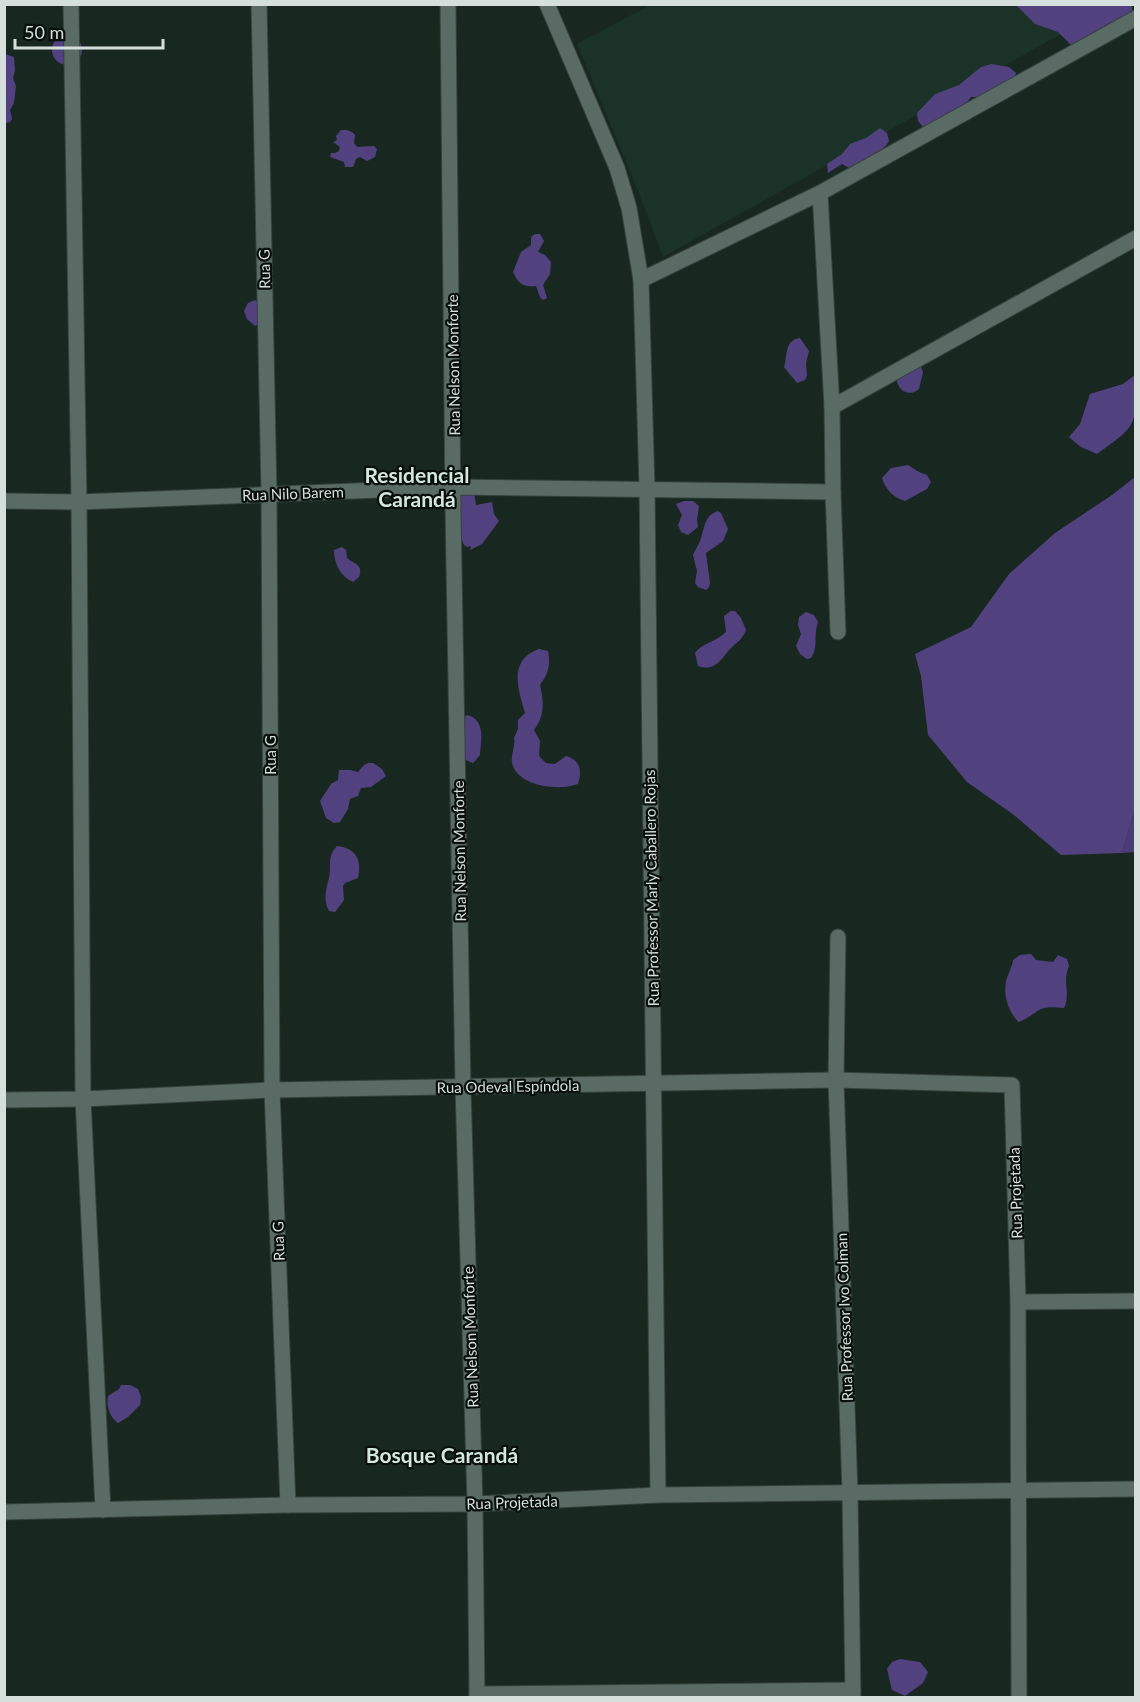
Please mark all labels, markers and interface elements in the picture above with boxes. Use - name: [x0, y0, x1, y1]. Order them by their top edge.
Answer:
- scale bar: [15, 12, 164, 50]
- text: 50 m: [24, 21, 64, 43]
- street label: Rua G: [255, 249, 273, 289]
- street label: Rua Nelson Monforte: [443, 294, 463, 436]
- district label: Residencial Carandá: [365, 462, 469, 511]
- street label: Rua Nilo Barem: [242, 482, 344, 504]
- street label: Rua G: [261, 735, 279, 775]
- street label: Rua Professor Marly Caballero Rojas: [640, 770, 662, 1006]
- street label: Rua Nelson Monforte: [449, 780, 469, 922]
- street label: Rua Odeval Espíndola: [437, 1076, 579, 1096]
- street label: Rua Projetada: [1004, 1147, 1026, 1239]
- street label: Rua G: [268, 1221, 288, 1261]
- street label: Rua Professor Ivo Colman: [832, 1232, 856, 1402]
- street label: Rua Nelson Monforte: [459, 1266, 481, 1408]
- district label: Bosque Carandá: [366, 1442, 518, 1467]
- street label: Rua Projetada: [466, 1491, 558, 1513]

